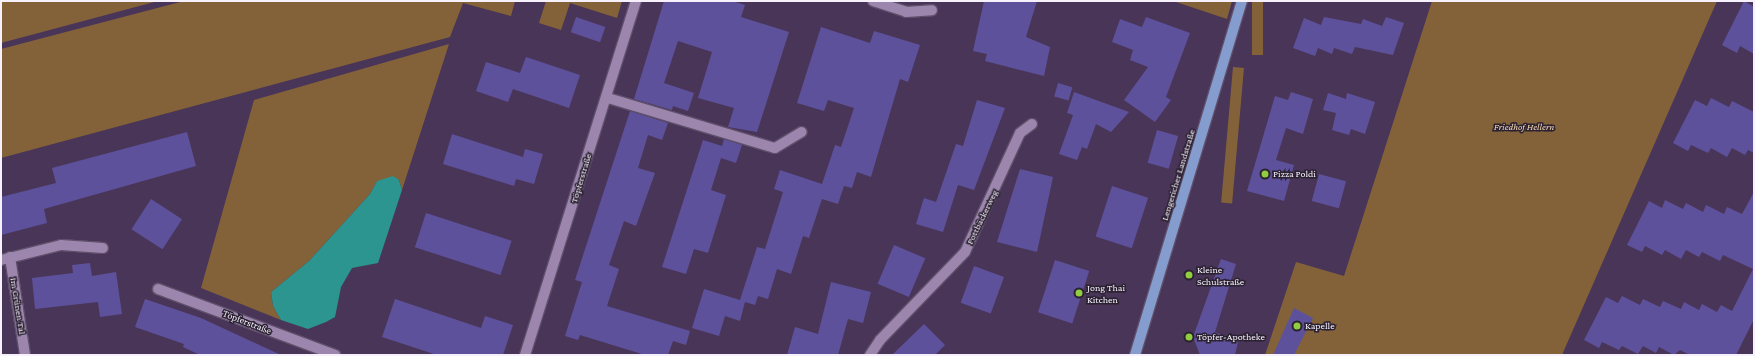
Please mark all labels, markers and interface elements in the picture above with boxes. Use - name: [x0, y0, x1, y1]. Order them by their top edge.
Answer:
- park label: Friedhof Hellern: [1494, 121, 1554, 133]
- street label: Lengericher Landstraße: [1158, 128, 1198, 222]
- street label: Töpferstraße: [568, 152, 594, 204]
- place label: Pizza Poldi: [1273, 168, 1316, 180]
- marker: Pizza Poldi: [1260, 169, 1270, 179]
- street label: Pottbäckerweg: [964, 188, 1000, 246]
- place label: Kleine Schulstraße: [1197, 263, 1244, 286]
- marker: Kleine Schulstraße: [1184, 270, 1194, 280]
- street label: Im Grünen Tal: [8, 277, 28, 335]
- place label: Jong Thai Kitchen: [1087, 281, 1125, 304]
- marker: Jong Thai Kitchen: [1074, 288, 1084, 298]
- street label: Töpferstraße: [221, 307, 273, 337]
- place label: Kapelle: [1305, 320, 1335, 332]
- marker: Kapelle: [1292, 321, 1302, 331]
- place label: Töpfer-Apotheke: [1197, 331, 1265, 343]
- marker: Töpfer-Apotheke: [1184, 332, 1194, 342]

